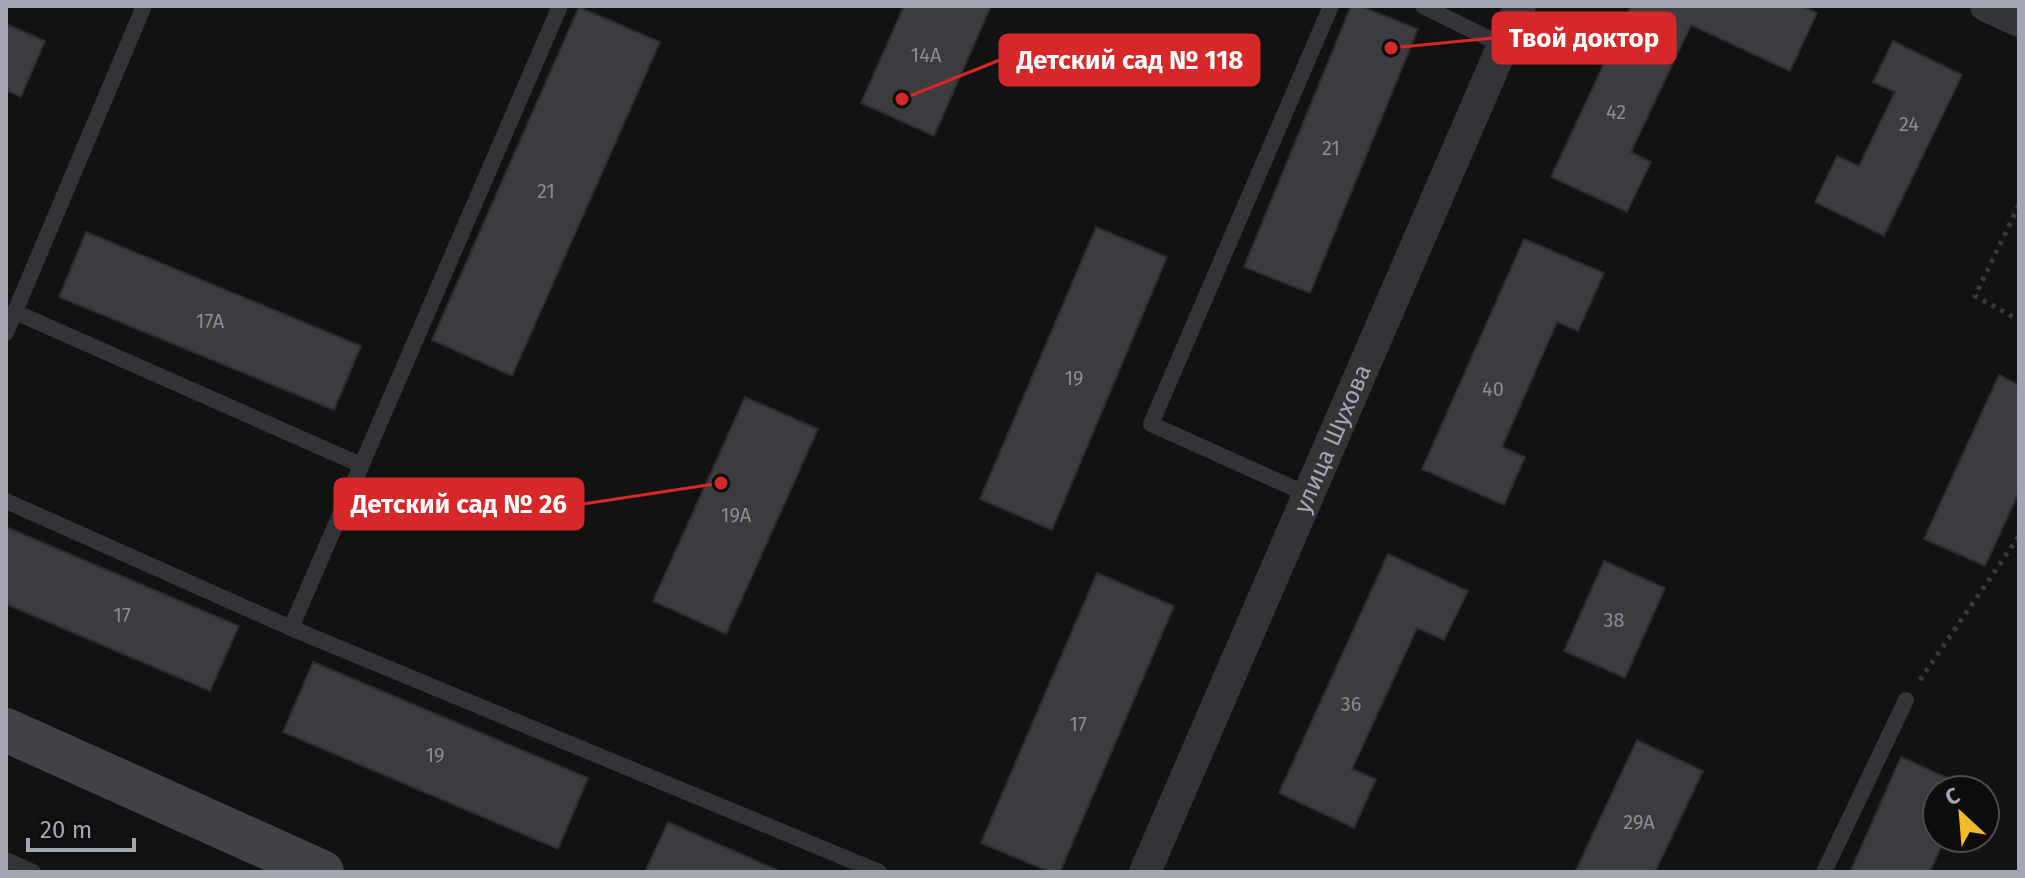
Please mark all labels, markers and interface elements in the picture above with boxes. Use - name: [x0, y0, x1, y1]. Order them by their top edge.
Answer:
- callout: Твой доктор: [1493, 13, 1675, 63]
- text: Твой доктор: [1509, 23, 1659, 54]
- callout: Детский сад № 118: [1000, 35, 1259, 85]
- house number: 14А: [911, 43, 942, 67]
- text: Детский сад № 118: [1016, 45, 1243, 76]
- house number: 42: [1606, 100, 1626, 124]
- house number: 24: [1899, 112, 1919, 136]
- house number: 21: [1322, 136, 1340, 160]
- house number: 21: [537, 179, 555, 203]
- house number: 17А: [196, 309, 225, 333]
- street label: улица Шухова: [1288, 360, 1377, 517]
- house number: 19: [1064, 366, 1084, 390]
- house number: 40: [1482, 377, 1504, 401]
- callout: Детский сад № 26: [335, 479, 583, 529]
- text: Детский сад № 26: [350, 489, 567, 520]
- house number: 19А: [721, 503, 752, 527]
- house number: 17: [113, 603, 131, 627]
- house number: 38: [1604, 608, 1625, 632]
- house number: 36: [1341, 692, 1361, 716]
- house number: 17: [1069, 712, 1087, 736]
- house number: 19: [425, 743, 445, 767]
- north arrow: [1921, 774, 2001, 854]
- text: С: [1941, 781, 1964, 811]
- scale bar: [28, 802, 134, 852]
- house number: 29А: [1623, 810, 1655, 834]
- text: 20 m: [40, 816, 92, 844]

